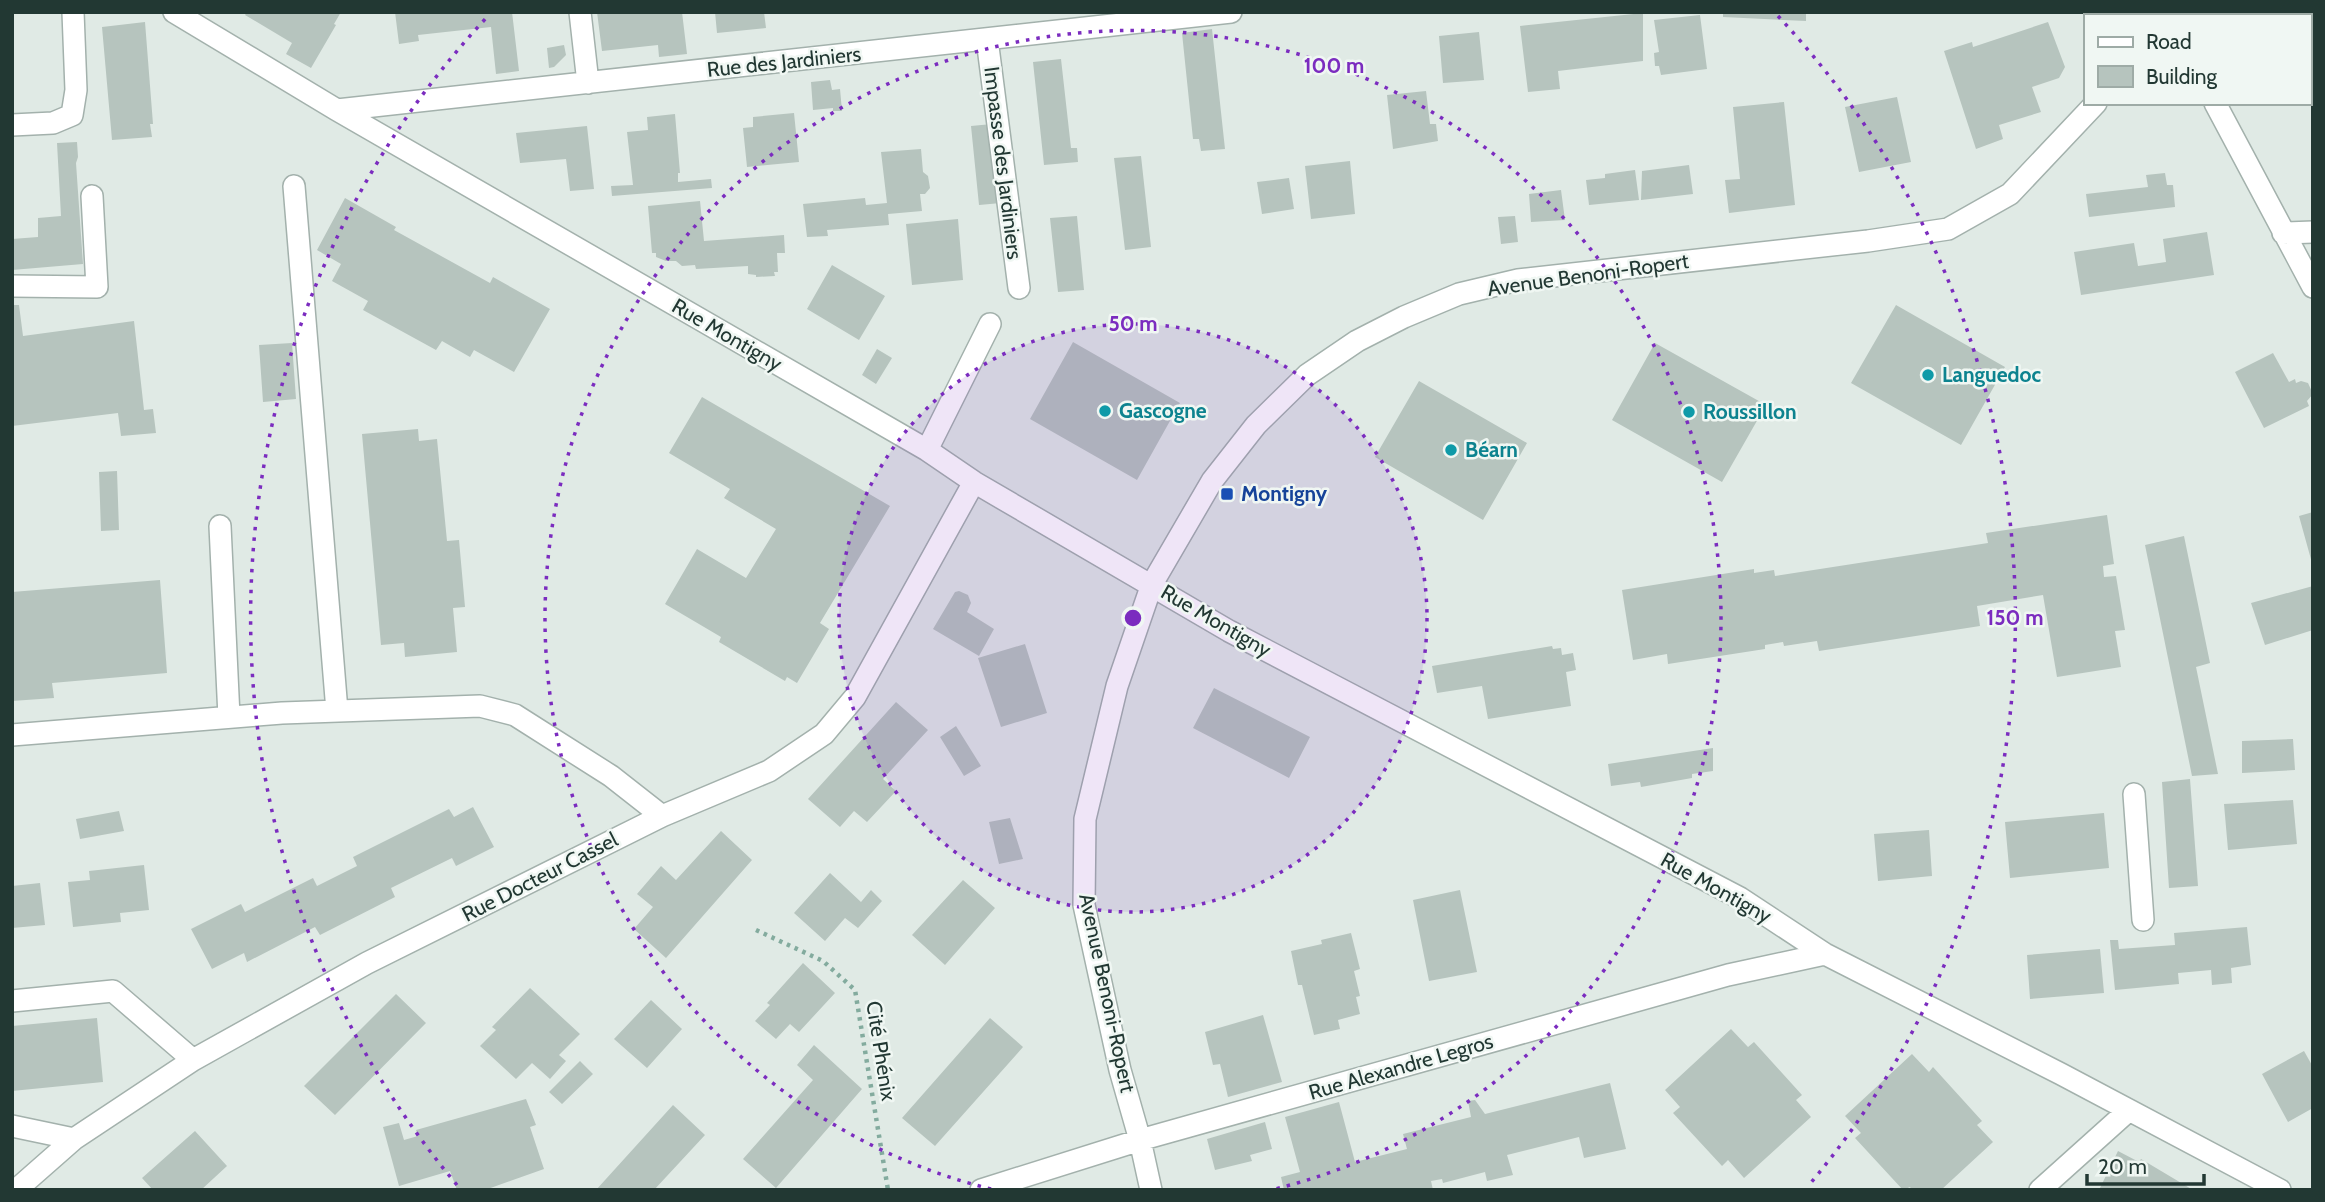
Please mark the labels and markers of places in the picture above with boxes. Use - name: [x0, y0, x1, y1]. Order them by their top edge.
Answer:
- place label: Languedoc: [1942, 362, 2041, 387]
- marker: Languedoc: [1920, 367, 1936, 383]
- place label: Gascogne: [1119, 398, 1207, 423]
- place label: Roussillon: [1703, 399, 1797, 424]
- marker: Gascogne: [1097, 403, 1113, 419]
- marker: Roussillon: [1681, 404, 1697, 420]
- place label: Béarn: [1465, 437, 1518, 462]
- marker: Béarn: [1443, 442, 1459, 458]
- place label: Montigny: [1241, 481, 1328, 506]
- marker: Montigny: [1219, 486, 1235, 502]
- centre of rings: [1121, 606, 1145, 630]

